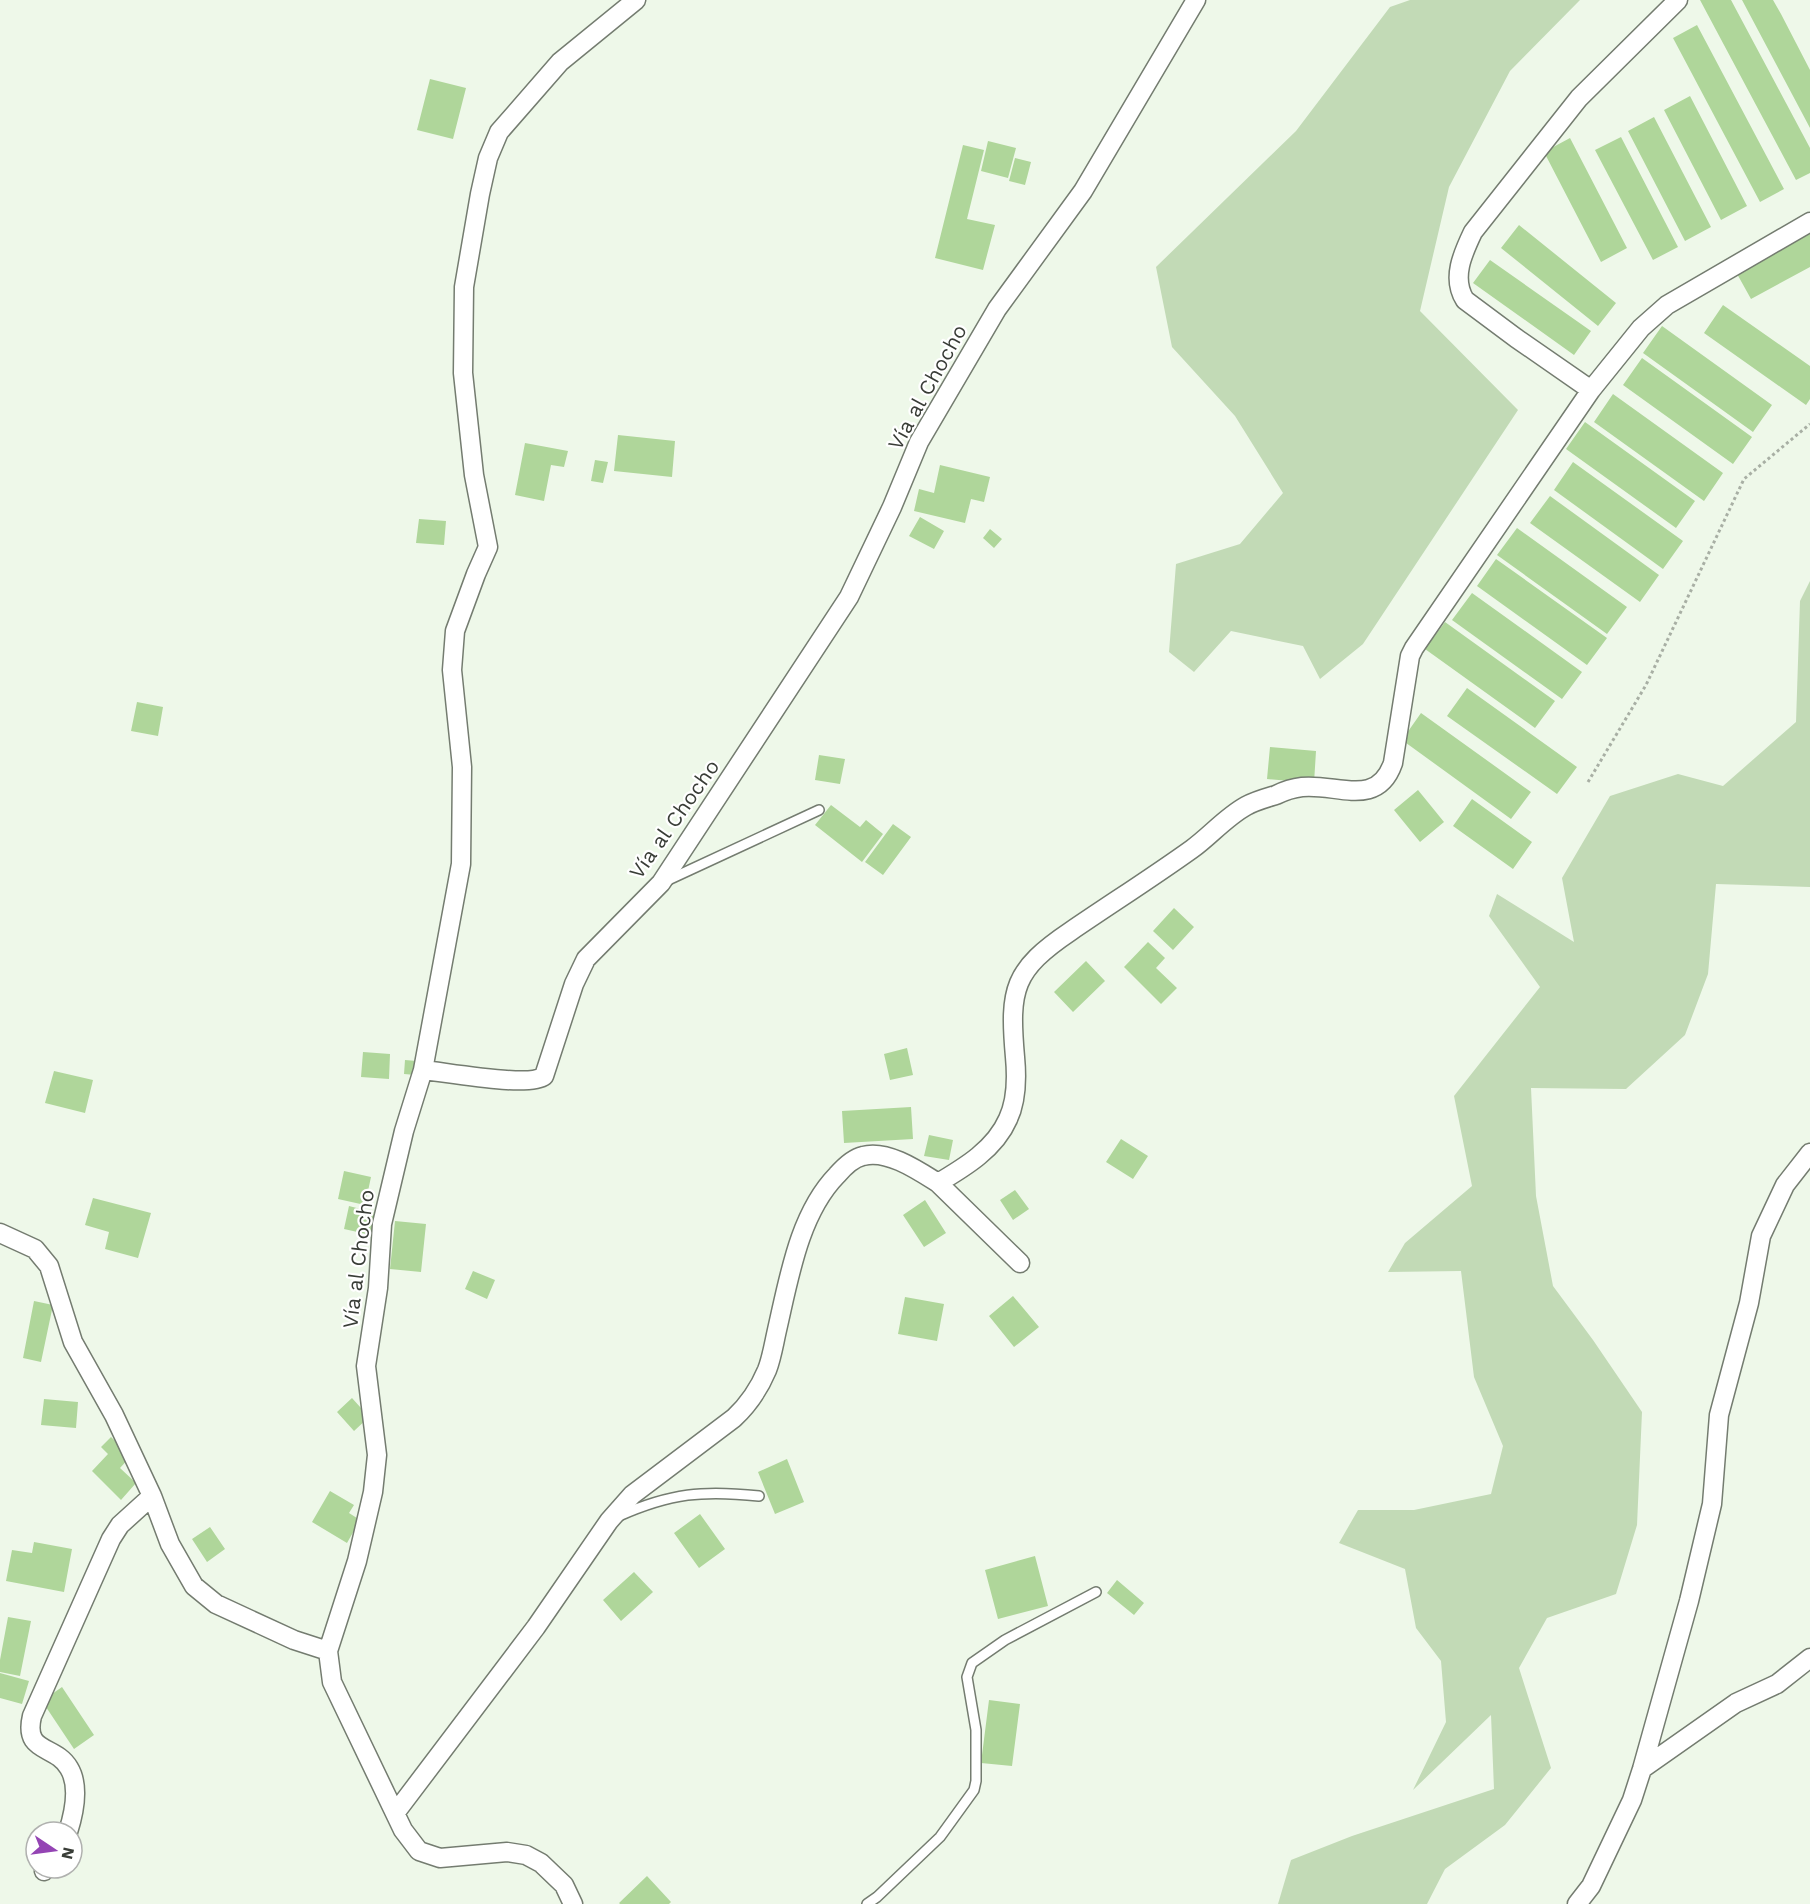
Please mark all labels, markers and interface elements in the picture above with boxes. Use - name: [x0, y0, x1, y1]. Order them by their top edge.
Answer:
- street label: Vía al Chocho: [882, 320, 972, 454]
- street label: Vía al Chocho: [624, 755, 724, 883]
- street label: Vía al Chocho: [337, 1188, 379, 1330]
- north arrow: [24, 1820, 84, 1880]
- text: N: [58, 1845, 79, 1861]

